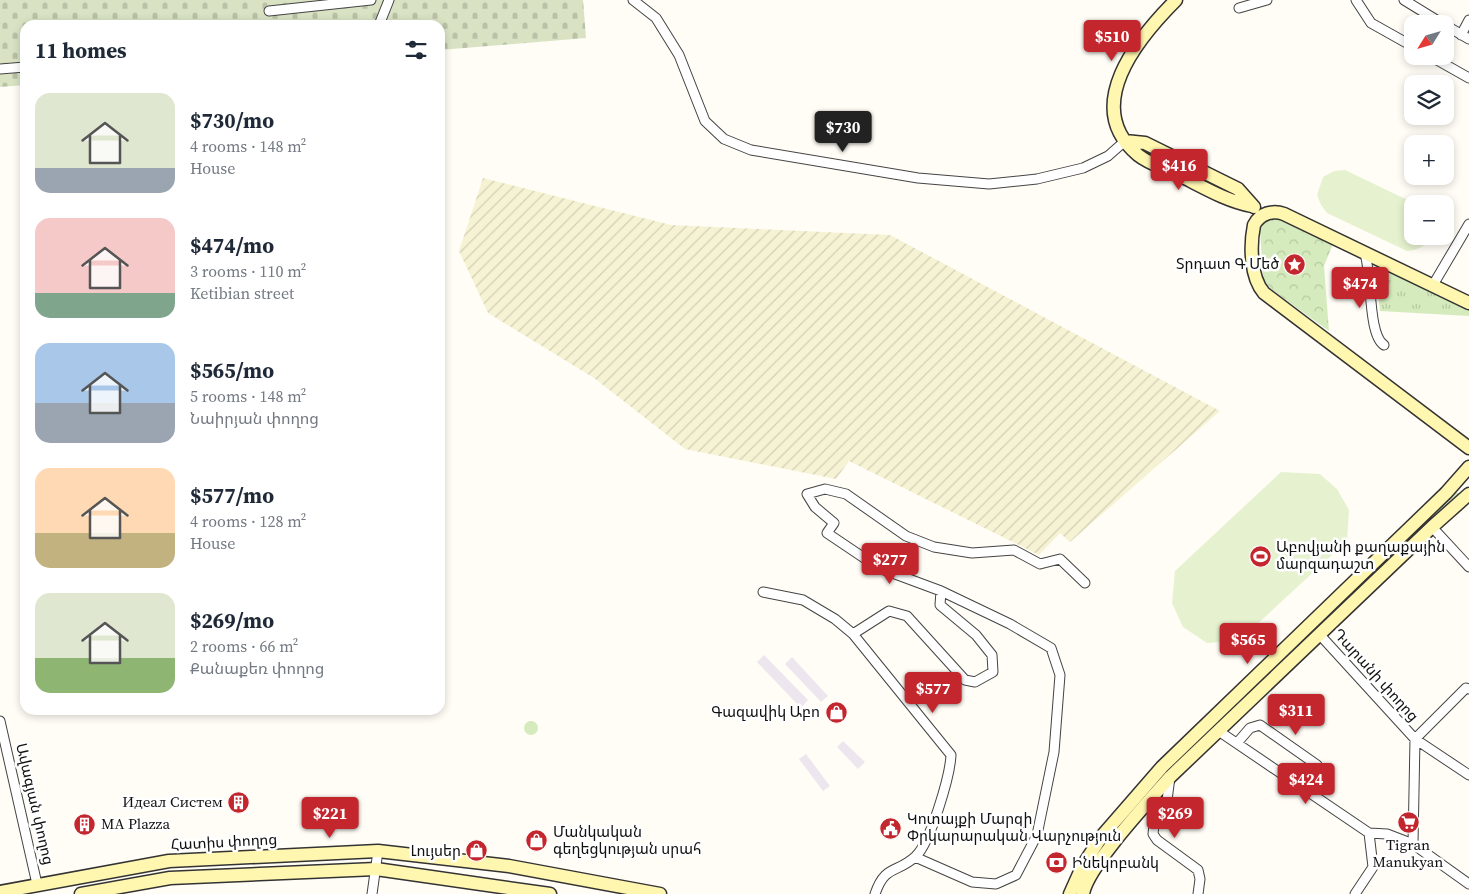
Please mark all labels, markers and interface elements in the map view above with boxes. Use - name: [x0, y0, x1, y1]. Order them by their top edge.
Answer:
- north arrow: [1404, 15, 1454, 65]
- map controls: [1404, 15, 1454, 245]
- pin: $510: [1082, 20, 1142, 62]
- text: $510: [1095, 25, 1129, 47]
- text: 11 homes: [35, 36, 127, 65]
- icon: filters: [402, 36, 430, 64]
- button: layers: [1404, 75, 1454, 125]
- text: $730/mo: [190, 106, 274, 135]
- pin: $730: [813, 110, 873, 153]
- icon: home: [75, 113, 135, 173]
- text: $730: [826, 116, 860, 138]
- text: 4 rooms · 148 m²: [190, 135, 306, 157]
- button: +: [1404, 135, 1454, 185]
- pin: $416: [1149, 148, 1209, 191]
- text: $416: [1162, 154, 1196, 176]
- text: House: [190, 157, 235, 179]
- button: −: [1404, 195, 1454, 245]
- text: $474/mo: [190, 231, 274, 260]
- icon: home: [75, 238, 135, 298]
- place icon: Տրդատ Գ Մեծ: [1283, 252, 1307, 276]
- place label: Տրդատ Գ Մեծ: [1176, 253, 1279, 274]
- text: 3 rooms · 110 m²: [190, 260, 306, 282]
- pin: $474: [1330, 266, 1390, 309]
- text: $474: [1343, 272, 1377, 294]
- text: Ketibian street: [190, 282, 294, 304]
- text: $565/mo: [190, 356, 274, 385]
- icon: home: [75, 363, 135, 423]
- text: 5 rooms · 148 m²: [190, 385, 306, 407]
- text: Նաիրյան փողոց: [190, 407, 319, 429]
- text: $577/mo: [190, 481, 274, 510]
- icon: home: [75, 488, 135, 548]
- text: 4 rooms · 128 m²: [190, 510, 306, 532]
- text: House: [190, 532, 235, 554]
- place label: Աբովյանի քաղաքային մարզադաշտ: [1276, 536, 1445, 574]
- pin: $277: [860, 542, 920, 585]
- sports icon: Աբովյանի քաղաքային մարզադաշտ: [1248, 544, 1272, 568]
- text: $277: [873, 548, 907, 570]
- text: $269/mo: [190, 606, 274, 635]
- icon: home: [75, 613, 135, 673]
- pin: $565: [1218, 622, 1278, 665]
- street label: Դարանի փողոց: [1329, 623, 1424, 726]
- text: $565: [1231, 628, 1265, 650]
- text: 2 rooms · 66 m²: [190, 635, 298, 657]
- text: Քանաքեռ փողոց: [190, 657, 324, 679]
- pin: $577: [903, 672, 963, 714]
- text: $577: [916, 677, 950, 699]
- pin: $311: [1266, 694, 1326, 736]
- text: $311: [1279, 699, 1313, 721]
- shop icon: Գազավիկ Աբո: [824, 700, 848, 724]
- place label: Գազավիկ Աբո: [711, 701, 820, 722]
- street label: Ավագյան փողոց: [11, 741, 60, 867]
- pin: $424: [1276, 762, 1336, 805]
- text: $424: [1289, 768, 1323, 790]
- building icon: Идеал Систем: [227, 790, 251, 814]
- place label: Идеал Систем: [122, 791, 223, 812]
- pin: $221: [300, 796, 360, 839]
- pin: $269: [1145, 796, 1205, 839]
- text: $221: [313, 802, 347, 824]
- text: $269: [1158, 802, 1192, 824]
- place label: Կոտայքի Մարզի Փրկարարական Վարչություն: [907, 808, 1121, 846]
- supermarket icon: Tigran Manukyan: [1396, 810, 1420, 834]
- building icon: MA Plazza: [73, 812, 97, 836]
- place label: MA Plazza: [101, 813, 170, 834]
- public building icon: Կոտայքի Մարզի Փրկարարական Վարչություն: [879, 816, 903, 840]
- place label: Մանկական գեղեցկության սրահ: [553, 821, 701, 859]
- street label: Հատիս փողոց: [170, 828, 278, 855]
- shop icon: Մանկական գեղեցկության սրահ: [525, 829, 549, 853]
- place label: Tigran Manukyan: [1373, 834, 1443, 872]
- shop icon: Լույսեր: [465, 839, 489, 863]
- place label: Լույսեր: [410, 840, 461, 861]
- bank icon: Ինեկոբանկ: [1044, 851, 1068, 875]
- place label: Ինեկոբանկ: [1072, 852, 1159, 873]

